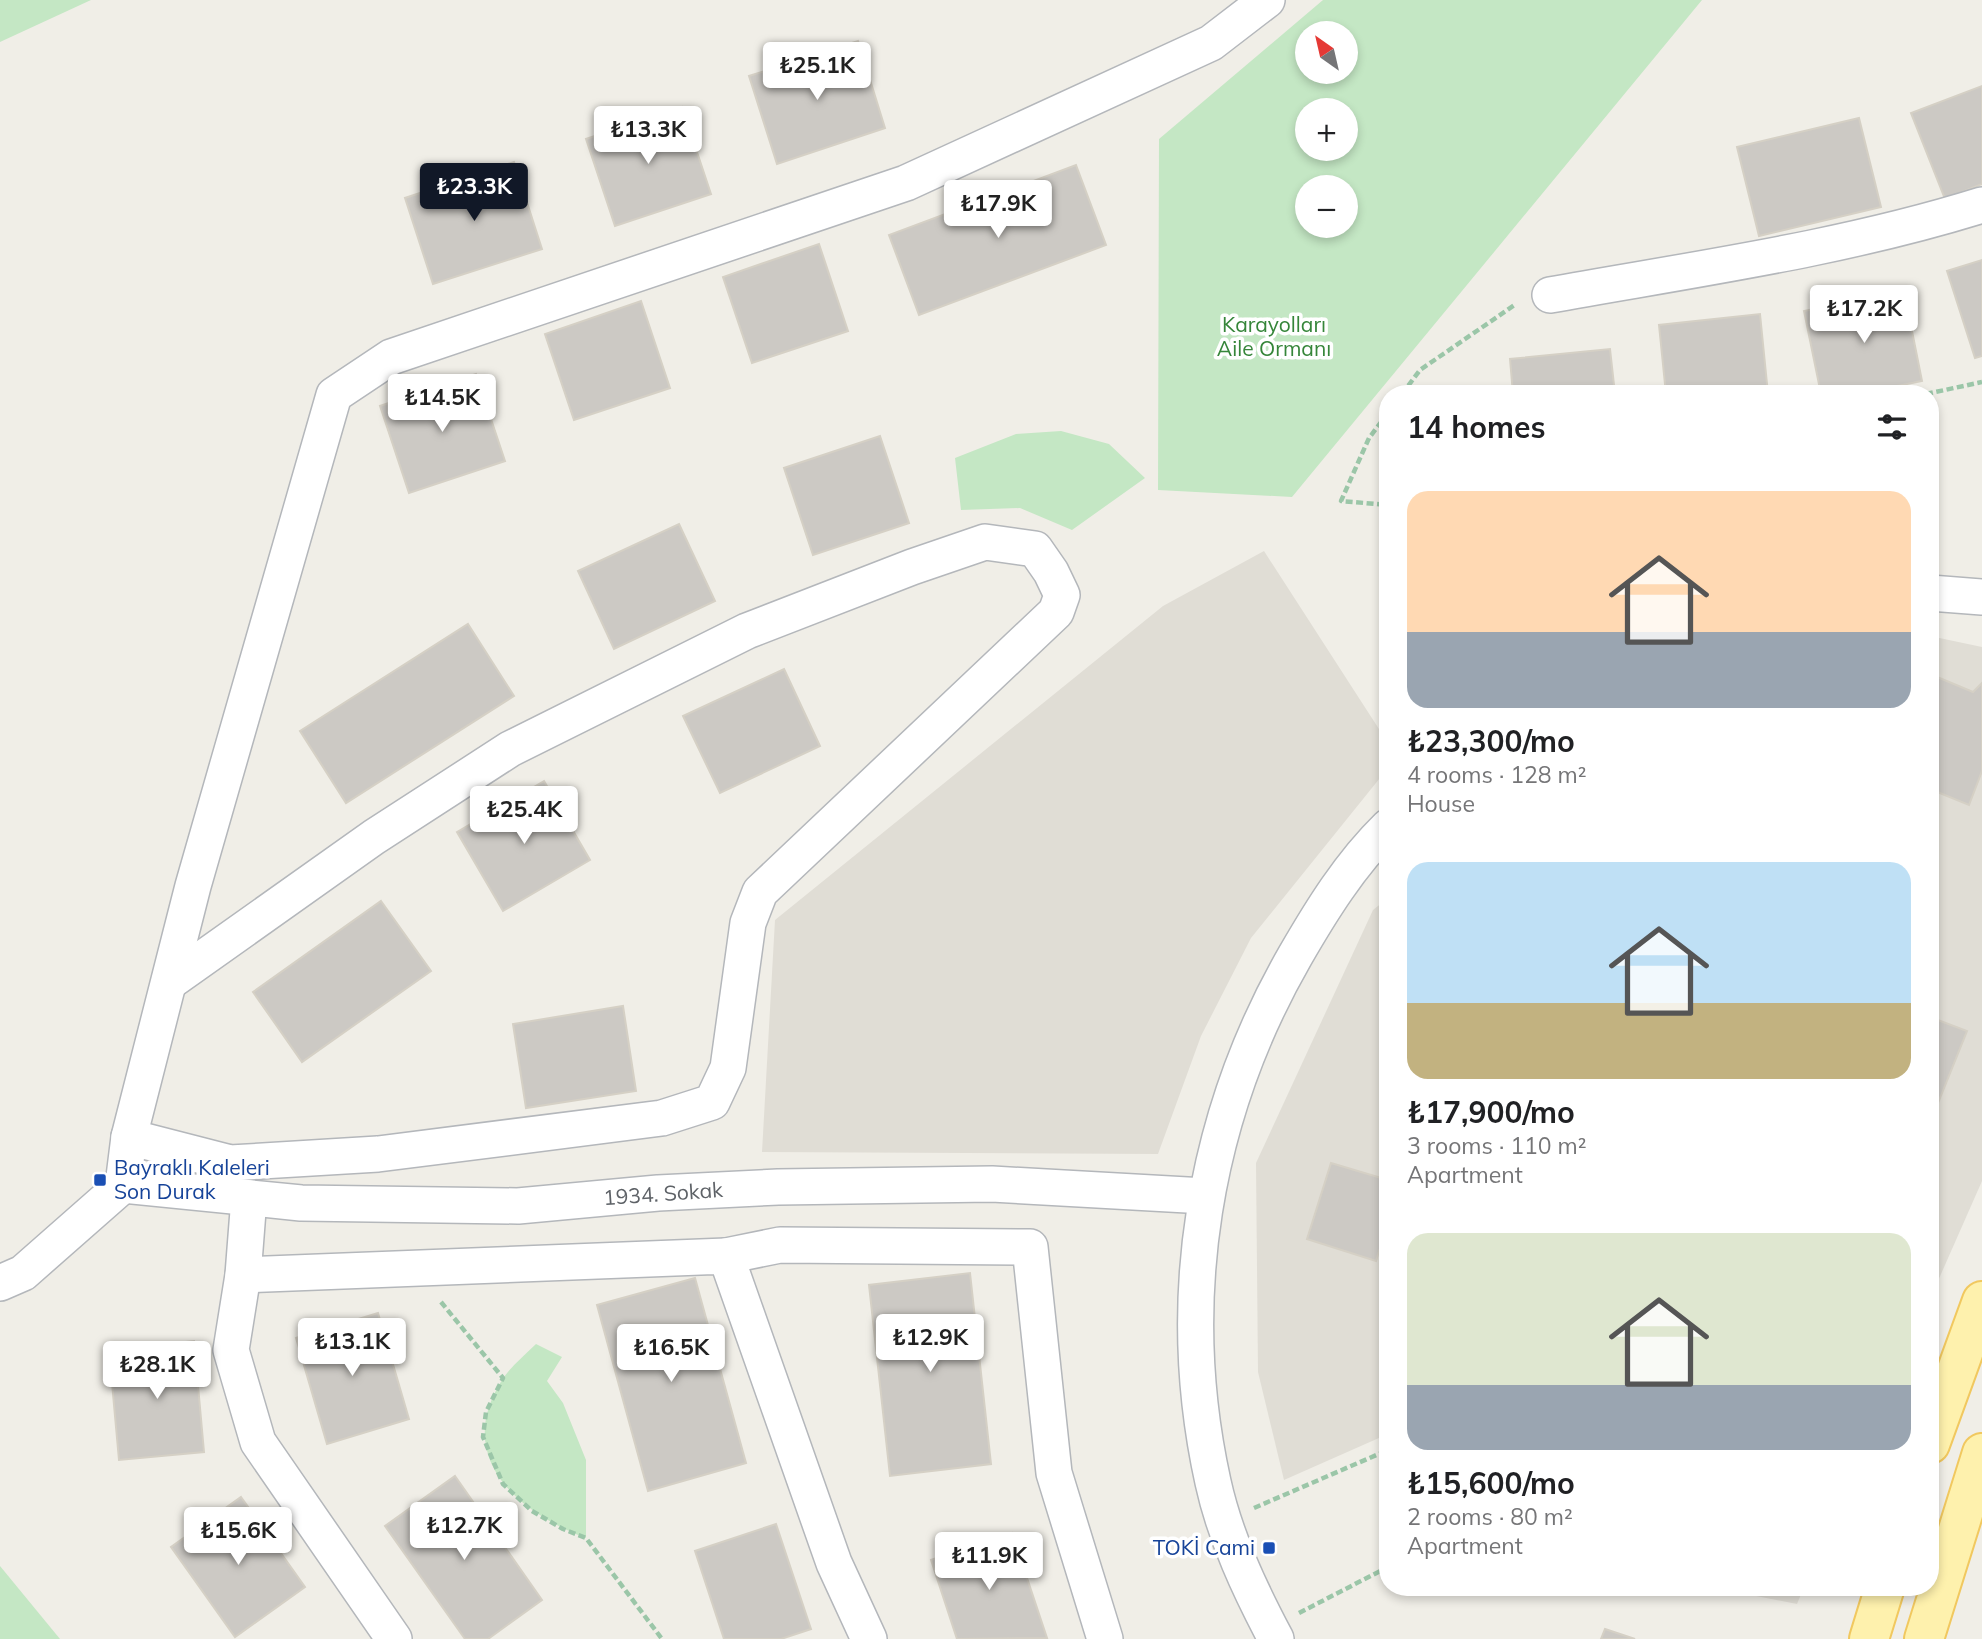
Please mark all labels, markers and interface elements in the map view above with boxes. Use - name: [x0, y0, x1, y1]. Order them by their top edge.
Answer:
- north arrow: [1295, 21, 1358, 84]
- map controls: [1295, 21, 1358, 238]
- pin: ₺25.1K: [760, 42, 874, 102]
- text: ₺25.1K: [779, 50, 855, 79]
- button: +: [1295, 98, 1358, 161]
- pin: ₺13.3K: [591, 106, 705, 166]
- text: ₺13.3K: [610, 114, 686, 143]
- pin: ₺23.3K: [417, 164, 531, 223]
- text: ₺23.3K: [436, 171, 512, 200]
- button: −: [1295, 175, 1358, 238]
- pin: ₺17.9K: [941, 180, 1055, 240]
- text: ₺17.9K: [960, 188, 1036, 217]
- pin: ₺17.2K: [1807, 286, 1921, 345]
- text: ₺17.2K: [1826, 293, 1902, 322]
- park label: Karayolları Aile Ormanı: [1217, 311, 1331, 361]
- pin: ₺14.5K: [385, 374, 499, 434]
- text: ₺14.5K: [404, 382, 480, 411]
- text: 14 homes: [1407, 408, 1546, 446]
- icon: filters: [1873, 408, 1911, 446]
- icon: home: [1596, 537, 1722, 663]
- text: ₺23,300/mo: [1407, 722, 1575, 760]
- text: 4 rooms · 128 m²: [1407, 760, 1587, 789]
- pin: ₺25.4K: [467, 786, 581, 846]
- text: House: [1407, 789, 1475, 818]
- text: ₺25.4K: [486, 794, 562, 823]
- icon: home: [1596, 908, 1722, 1034]
- text: ₺17,900/mo: [1407, 1093, 1575, 1131]
- text: 3 rooms · 110 m²: [1407, 1131, 1587, 1160]
- place label: Bayraklı Kaleleri Son Durak: [114, 1154, 270, 1204]
- text: Apartment: [1407, 1160, 1523, 1189]
- marker: Bayraklı Kaleleri Son Durak: [92, 1172, 108, 1188]
- street label: 1934. Sokak: [602, 1176, 724, 1210]
- icon: home: [1596, 1279, 1722, 1405]
- pin: ₺12.9K: [873, 1314, 987, 1374]
- pin: ₺13.1K: [295, 1318, 409, 1378]
- text: ₺12.9K: [892, 1322, 968, 1351]
- pin: ₺16.5K: [614, 1324, 728, 1384]
- text: ₺13.1K: [314, 1326, 390, 1355]
- text: ₺16.5K: [633, 1332, 709, 1361]
- pin: ₺28.1K: [100, 1342, 214, 1401]
- text: ₺28.1K: [119, 1349, 195, 1378]
- text: ₺15,600/mo: [1407, 1464, 1575, 1502]
- pin: ₺12.7K: [407, 1502, 521, 1562]
- text: 2 rooms · 80 m²: [1407, 1502, 1573, 1531]
- pin: ₺15.6K: [181, 1508, 295, 1567]
- text: ₺12.7K: [426, 1510, 502, 1539]
- text: ₺15.6K: [200, 1515, 276, 1544]
- text: Apartment: [1407, 1531, 1523, 1560]
- pin: ₺11.9K: [932, 1532, 1046, 1592]
- place label: TOKİ Cami: [1153, 1534, 1255, 1560]
- text: ₺11.9K: [951, 1540, 1027, 1569]
- marker: TOKİ Cami: [1261, 1540, 1277, 1556]

